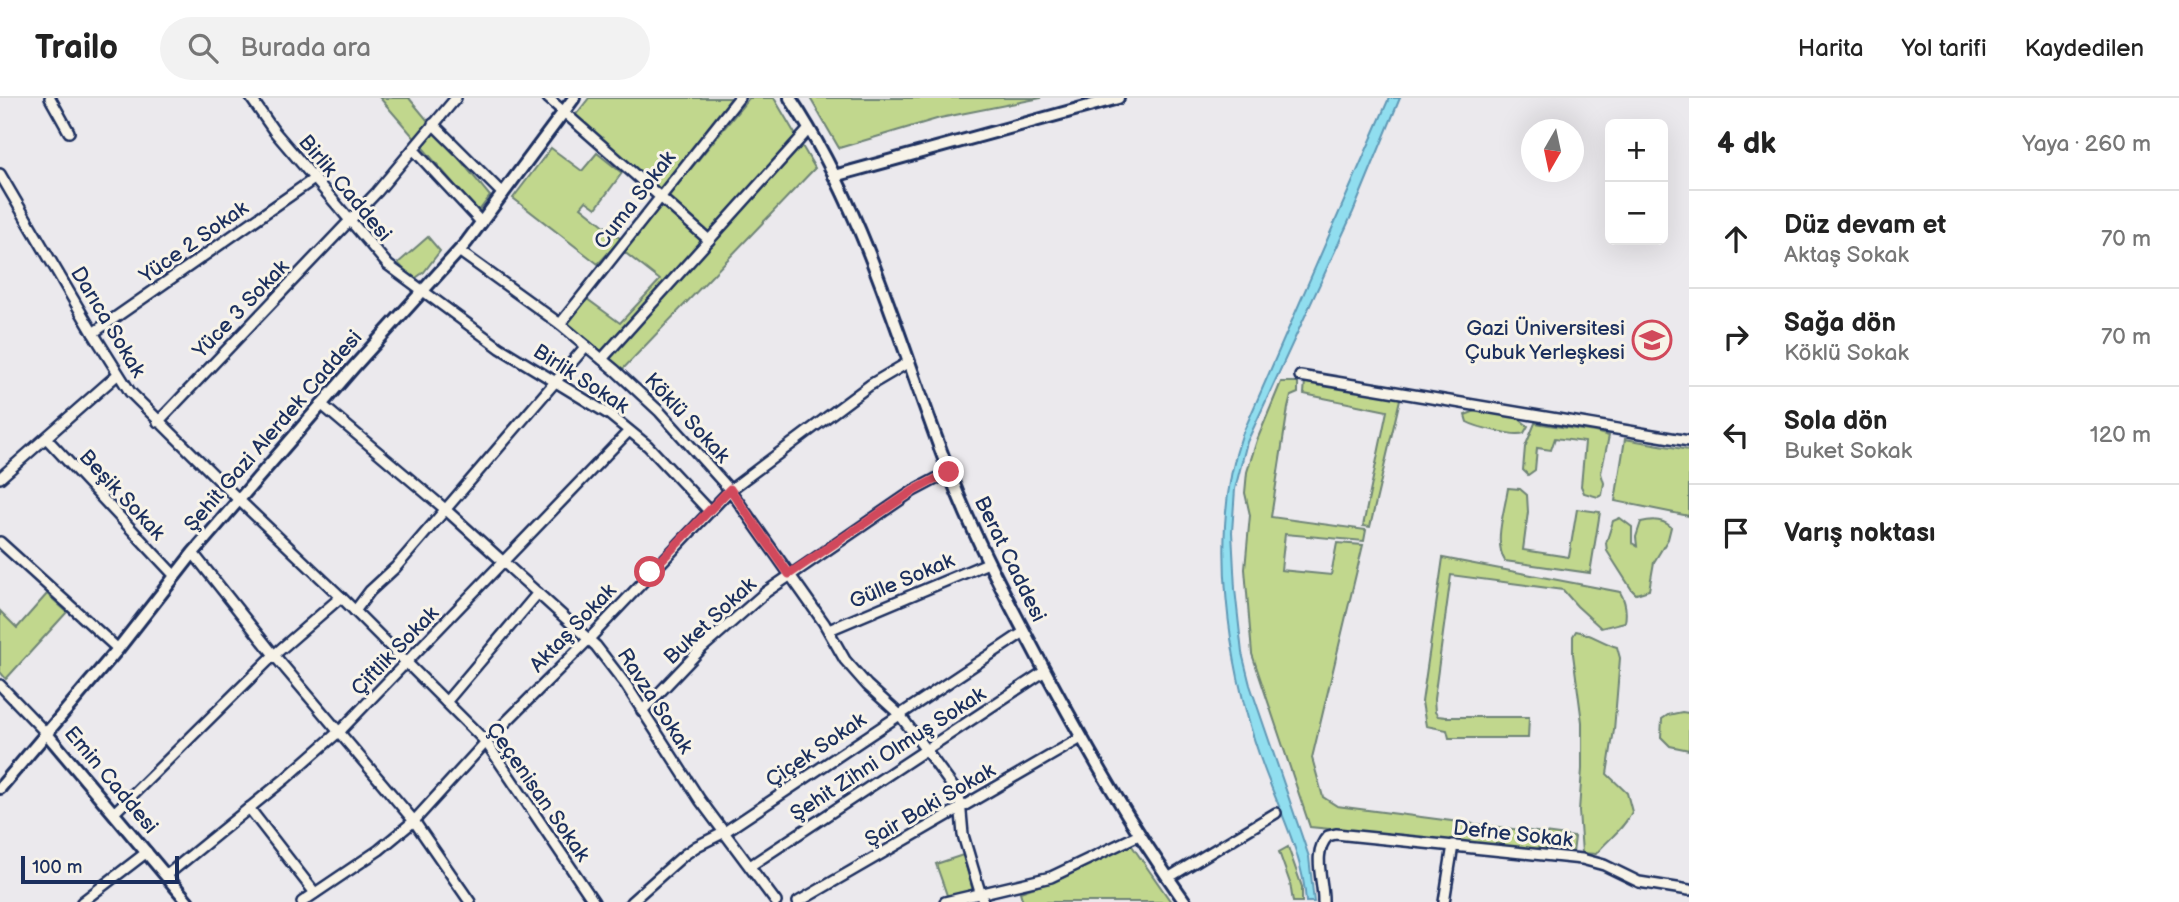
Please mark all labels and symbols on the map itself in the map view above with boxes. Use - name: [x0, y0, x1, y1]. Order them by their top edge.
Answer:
- north arrow: [1521, 119, 1584, 182]
- street label: Birlik Caddesi: [293, 130, 397, 246]
- street label: Cuma Sokak: [589, 145, 682, 254]
- street label: Yüce 2 Sokak: [134, 195, 254, 289]
- street label: Yüce 3 Sokak: [187, 254, 295, 364]
- street label: Darıca Sokak: [65, 262, 151, 382]
- place label: Gazi Üniversitesi Çubuk Yerleşkesi: [1465, 316, 1625, 365]
- school or university icon: Gazi Üniversitesi Çubuk Yerleşkesi: [1631, 319, 1673, 361]
- street label: Şehit Gazi Alerdek Caddesi: [179, 325, 367, 537]
- street label: Birlik Sokak: [529, 339, 634, 420]
- street label: Köklü Sokak: [639, 368, 735, 469]
- street label: Beşik Sokak: [74, 445, 171, 546]
- route end: [933, 456, 964, 487]
- street label: Berat Caddesi: [969, 492, 1051, 626]
- street label: Gülle Sokak: [846, 547, 959, 614]
- route start: [634, 556, 665, 587]
- street label: Buket Sokak: [659, 572, 762, 670]
- street label: Aktaş Sokak: [524, 578, 622, 678]
- street label: Çiftlik Sokak: [346, 601, 444, 701]
- street label: Ravza Sokak: [612, 644, 699, 759]
- street label: Şehit Zihni Olmuş Sokak: [786, 681, 991, 827]
- street label: Çiçek Sokak: [761, 707, 872, 793]
- street label: Çeçenisan Sokak: [481, 718, 596, 867]
- street label: Emin Caddesi: [59, 721, 163, 839]
- street label: Şair Baki Sokak: [860, 757, 1000, 852]
- street label: Defne Sokak: [1452, 815, 1575, 853]
- scale bar: [21, 853, 178, 885]

